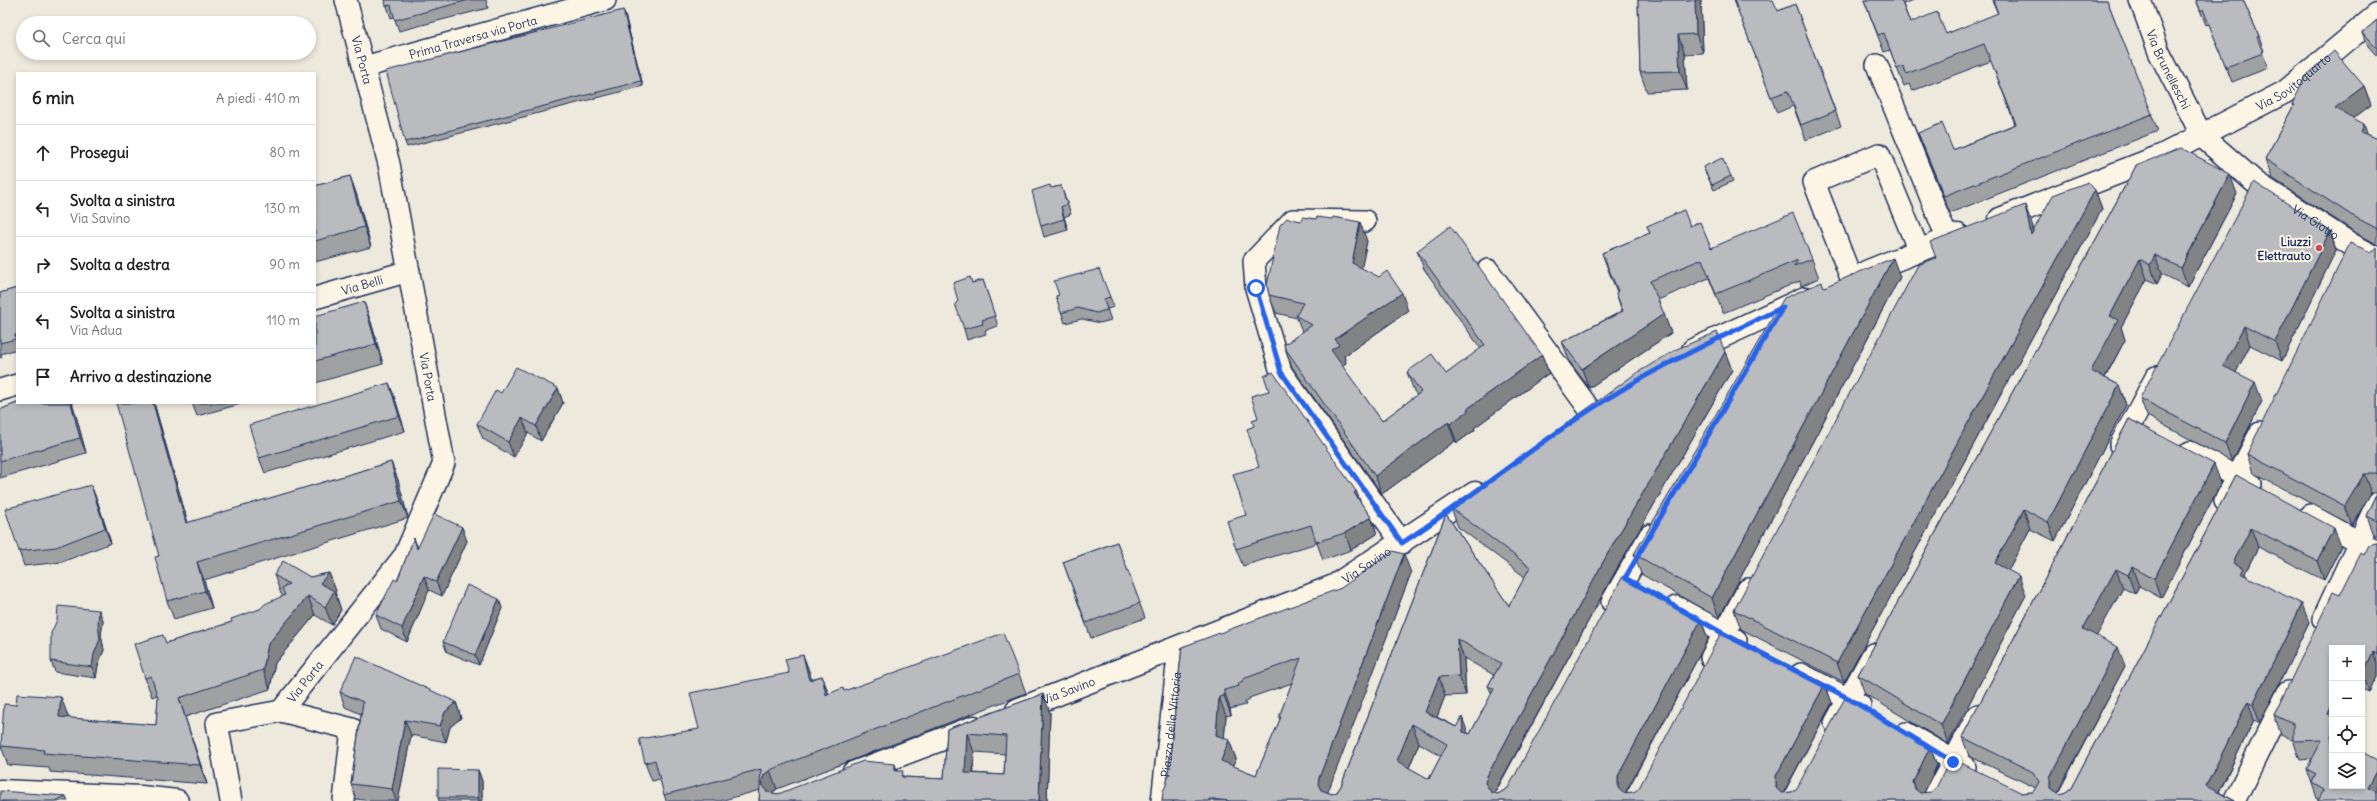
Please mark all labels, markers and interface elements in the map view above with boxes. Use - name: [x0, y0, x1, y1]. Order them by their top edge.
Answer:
- street label: Prima Traversa via Porta: [407, 12, 539, 62]
- search box: [16, 16, 316, 60]
- icon: search: [30, 27, 52, 49]
- street label: Via Brunelleschi: [2144, 27, 2194, 111]
- text: Cerca qui: [62, 29, 126, 48]
- street label: Via Porta: [348, 34, 376, 86]
- street label: Via Sovitoquarto: [2253, 49, 2334, 113]
- text: 6 min: [32, 87, 74, 109]
- text: A piedi · 410 m: [216, 90, 300, 107]
- icon: ahead: [32, 142, 54, 164]
- text: Prosegui: [70, 143, 129, 162]
- text: 80 m: [269, 144, 300, 161]
- text: Svolta a sinistra: [70, 191, 175, 210]
- icon: left: [32, 198, 54, 220]
- text: 130 m: [264, 200, 300, 217]
- street label: Via Giotto: [2290, 201, 2342, 243]
- text: Via Savino: [70, 210, 130, 227]
- place label: Liuzzi Elettrauto: [2257, 234, 2311, 263]
- marker: Liuzzi Elettrauto: [2314, 243, 2324, 253]
- icon: right: [32, 254, 54, 276]
- text: Svolta a destra: [70, 255, 170, 274]
- text: 90 m: [269, 256, 300, 273]
- street label: Via Belli: [340, 271, 385, 298]
- route start: [1247, 279, 1265, 297]
- text: Svolta a sinistra: [70, 303, 175, 322]
- icon: left: [32, 310, 54, 332]
- text: 110 m: [267, 312, 300, 329]
- text: Via Adua: [70, 322, 123, 339]
- street label: Via Porta: [416, 351, 440, 403]
- icon: arrive: [32, 366, 54, 388]
- text: Arrivo a destinazione: [70, 367, 212, 386]
- street label: Via Savino: [1339, 543, 1394, 586]
- map controls: [2329, 645, 2365, 789]
- button: +: [2329, 645, 2365, 681]
- street label: Via Porta: [283, 657, 326, 705]
- street label: Piazza della Vittoria: [1157, 671, 1184, 778]
- street label: Via Savino: [1040, 673, 1097, 707]
- button: −: [2329, 681, 2365, 717]
- button: locate: [2329, 717, 2365, 753]
- route end: [1944, 753, 1962, 771]
- button: layers: [2329, 753, 2365, 789]

